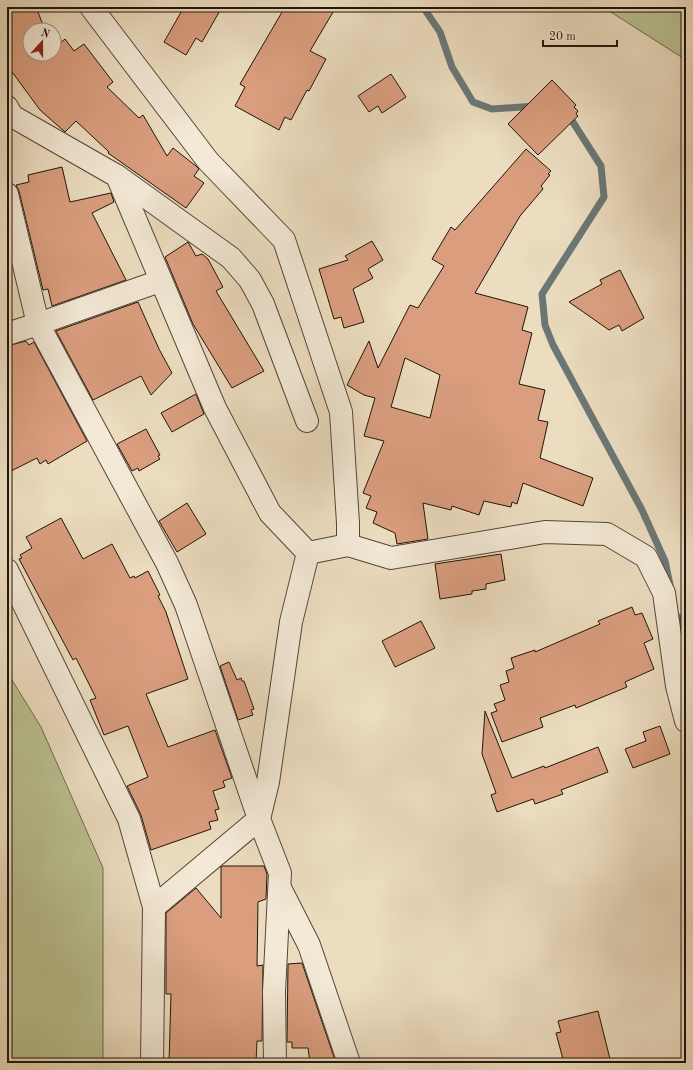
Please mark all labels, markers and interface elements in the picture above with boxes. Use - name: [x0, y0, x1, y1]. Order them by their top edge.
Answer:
- north arrow: [22, 22, 62, 62]
- scale bar: [543, 22, 617, 48]
- text: N: [39, 27, 51, 41]
- text: 20 m: [549, 31, 576, 43]

